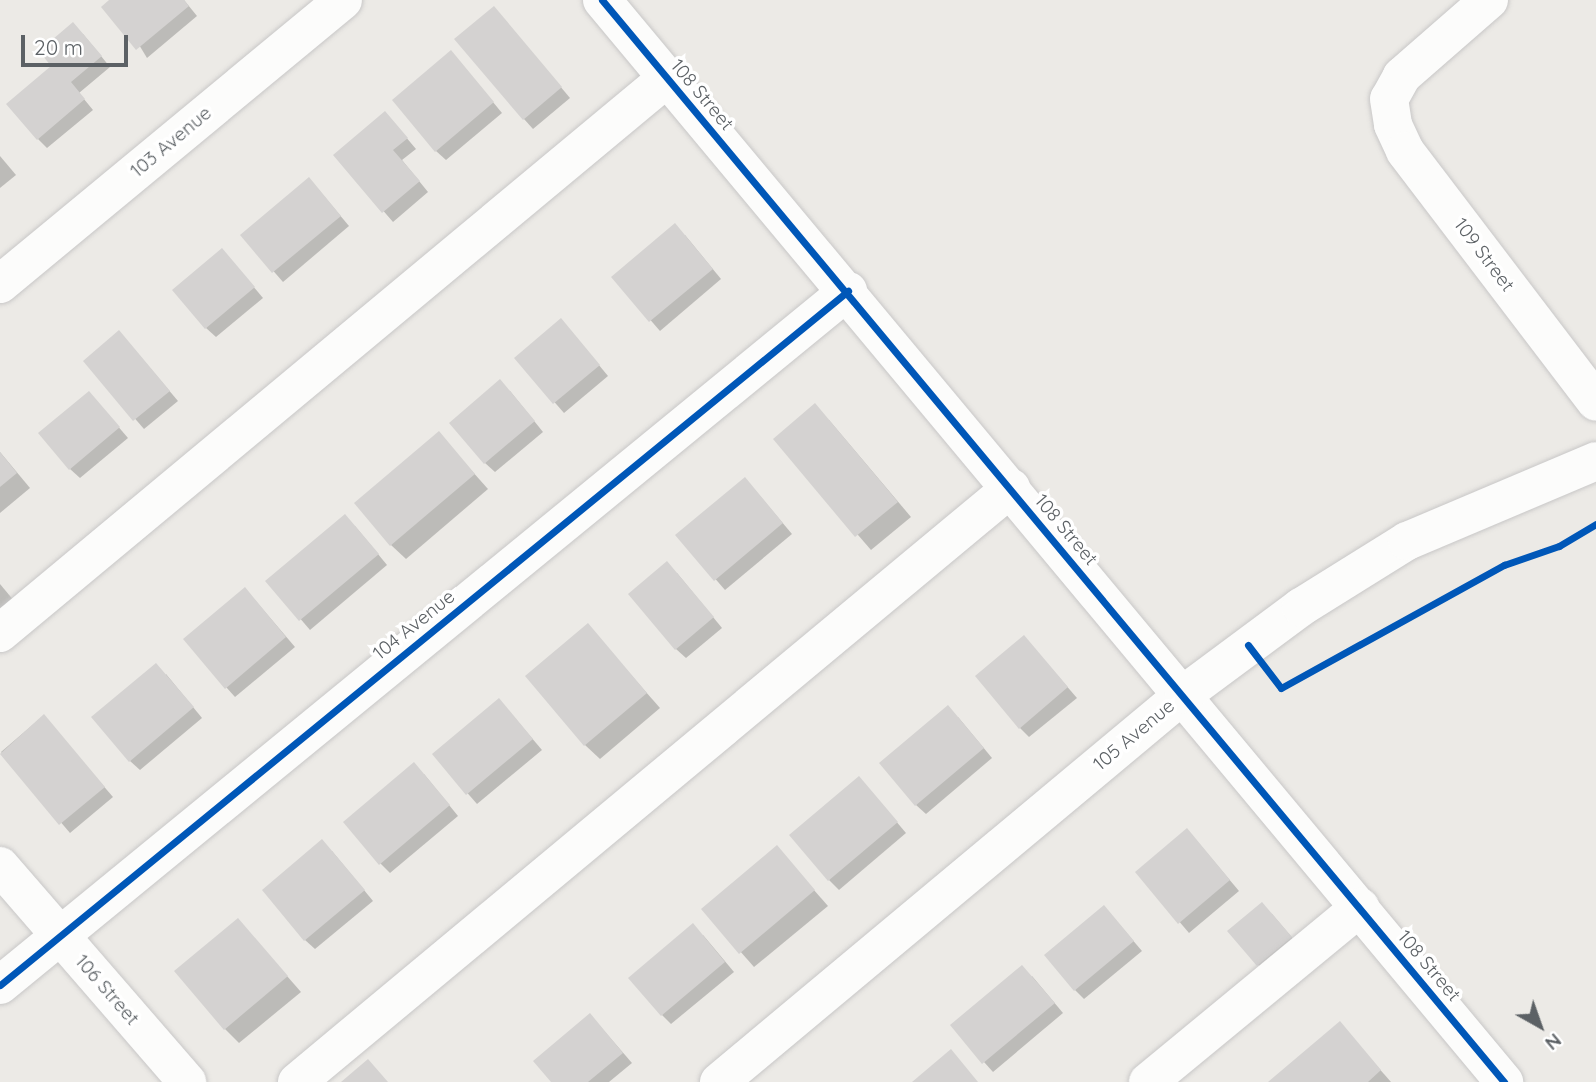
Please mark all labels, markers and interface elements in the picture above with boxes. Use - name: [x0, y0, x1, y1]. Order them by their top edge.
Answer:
- scale bar: [24, 21, 131, 65]
- text: 20 m: [34, 34, 83, 60]
- street label: 108 Street: [666, 55, 738, 135]
- street label: 103 Avenue: [126, 102, 216, 182]
- street label: 109 Street: [1449, 214, 1519, 296]
- street label: 108 Street: [1030, 490, 1102, 570]
- street label: 104 Avenue: [369, 585, 459, 665]
- street label: 105 Avenue: [1089, 694, 1179, 776]
- street label: 108 Street: [1393, 926, 1465, 1006]
- street label: 106 Street: [70, 950, 144, 1030]
- north arrow: [1505, 991, 1575, 1061]
- text: N: [1540, 1028, 1567, 1056]

